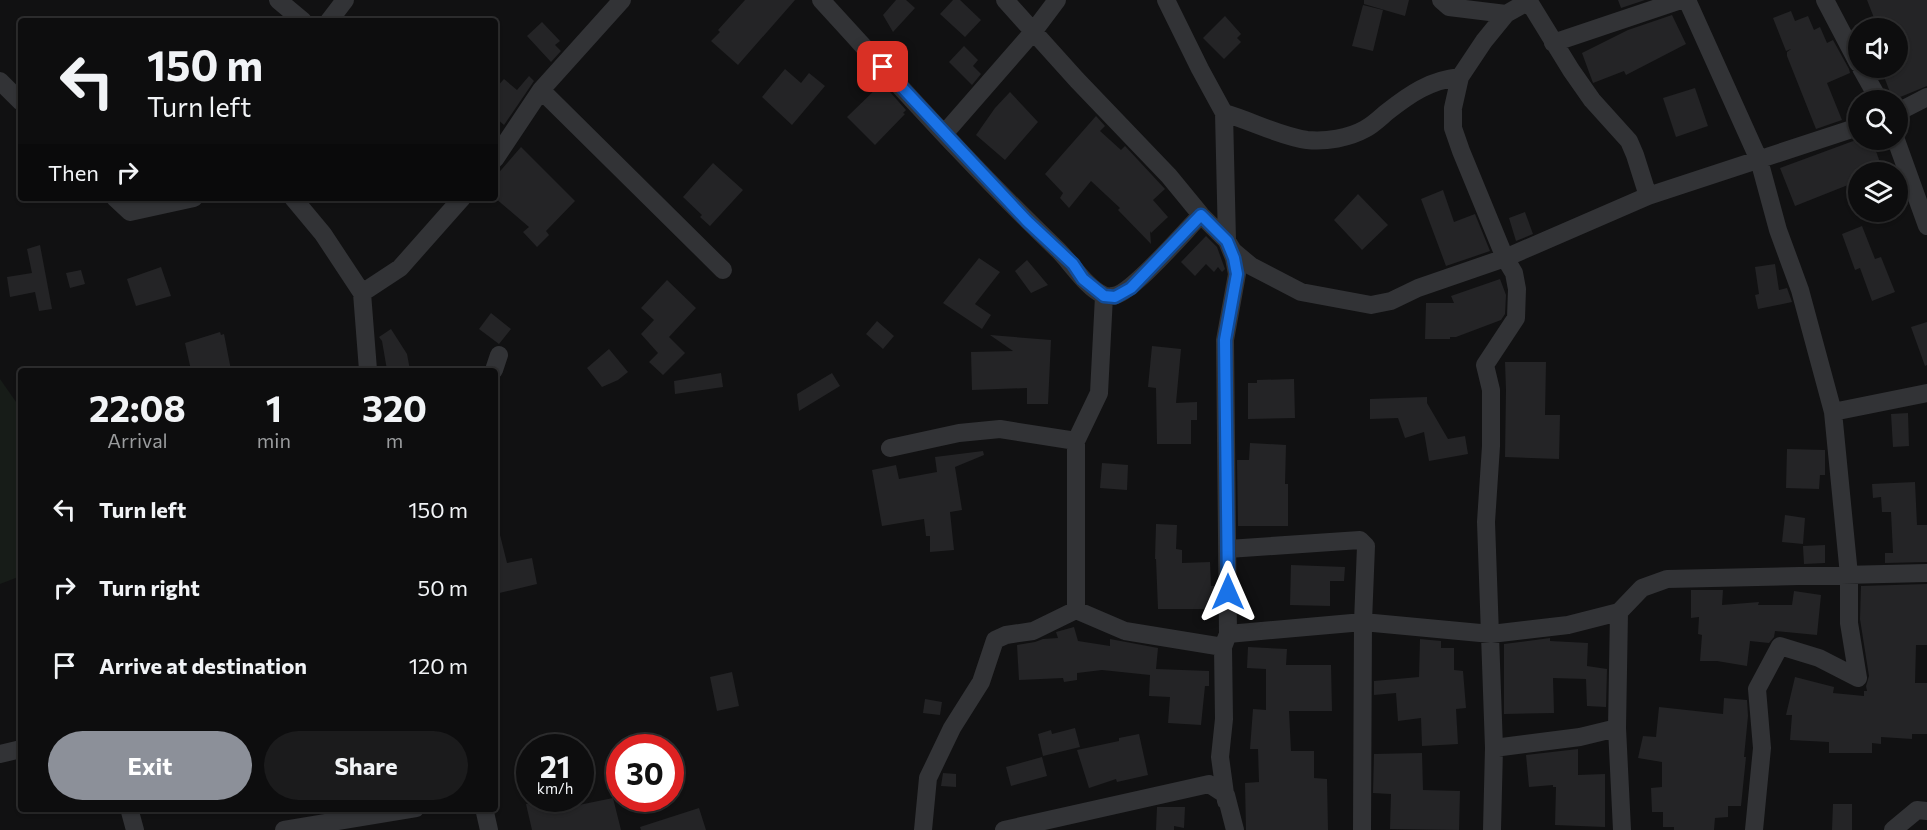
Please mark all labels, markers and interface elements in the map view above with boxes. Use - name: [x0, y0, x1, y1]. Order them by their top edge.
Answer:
- map controls: [1848, 18, 1908, 222]
- button: sound: [1848, 18, 1908, 78]
- text: 150 m: [147, 38, 263, 90]
- pin: [857, 41, 908, 92]
- icon: left: [48, 42, 126, 120]
- icon: arrive: [866, 50, 899, 83]
- text: Turn left: [147, 90, 251, 123]
- button: search: [1848, 90, 1908, 150]
- icon: right: [111, 156, 144, 189]
- text: Then: [48, 159, 99, 186]
- button: layers: [1848, 162, 1908, 222]
- text: 22:08: [89, 385, 186, 429]
- text: 1: [266, 385, 282, 429]
- text: 320: [362, 385, 427, 429]
- text: Arrival: [107, 428, 168, 452]
- text: min: [257, 428, 291, 452]
- text: m: [386, 428, 403, 452]
- icon: left: [48, 493, 81, 526]
- text: Turn left: [99, 496, 186, 523]
- text: 150 m: [408, 496, 468, 523]
- position arrow: [1196, 560, 1260, 624]
- icon: right: [48, 571, 81, 604]
- text: Turn right: [99, 574, 200, 601]
- text: 50 m: [418, 574, 468, 601]
- icon: arrive: [48, 649, 81, 682]
- text: Arrive at destination: [99, 652, 307, 679]
- text: 120 m: [409, 652, 468, 679]
- button: Exit: [48, 731, 252, 800]
- button: Share: [264, 731, 468, 800]
- speed limit sign: 30: [606, 734, 684, 812]
- text: 21: [540, 747, 570, 784]
- text: km/h: [537, 779, 573, 797]

